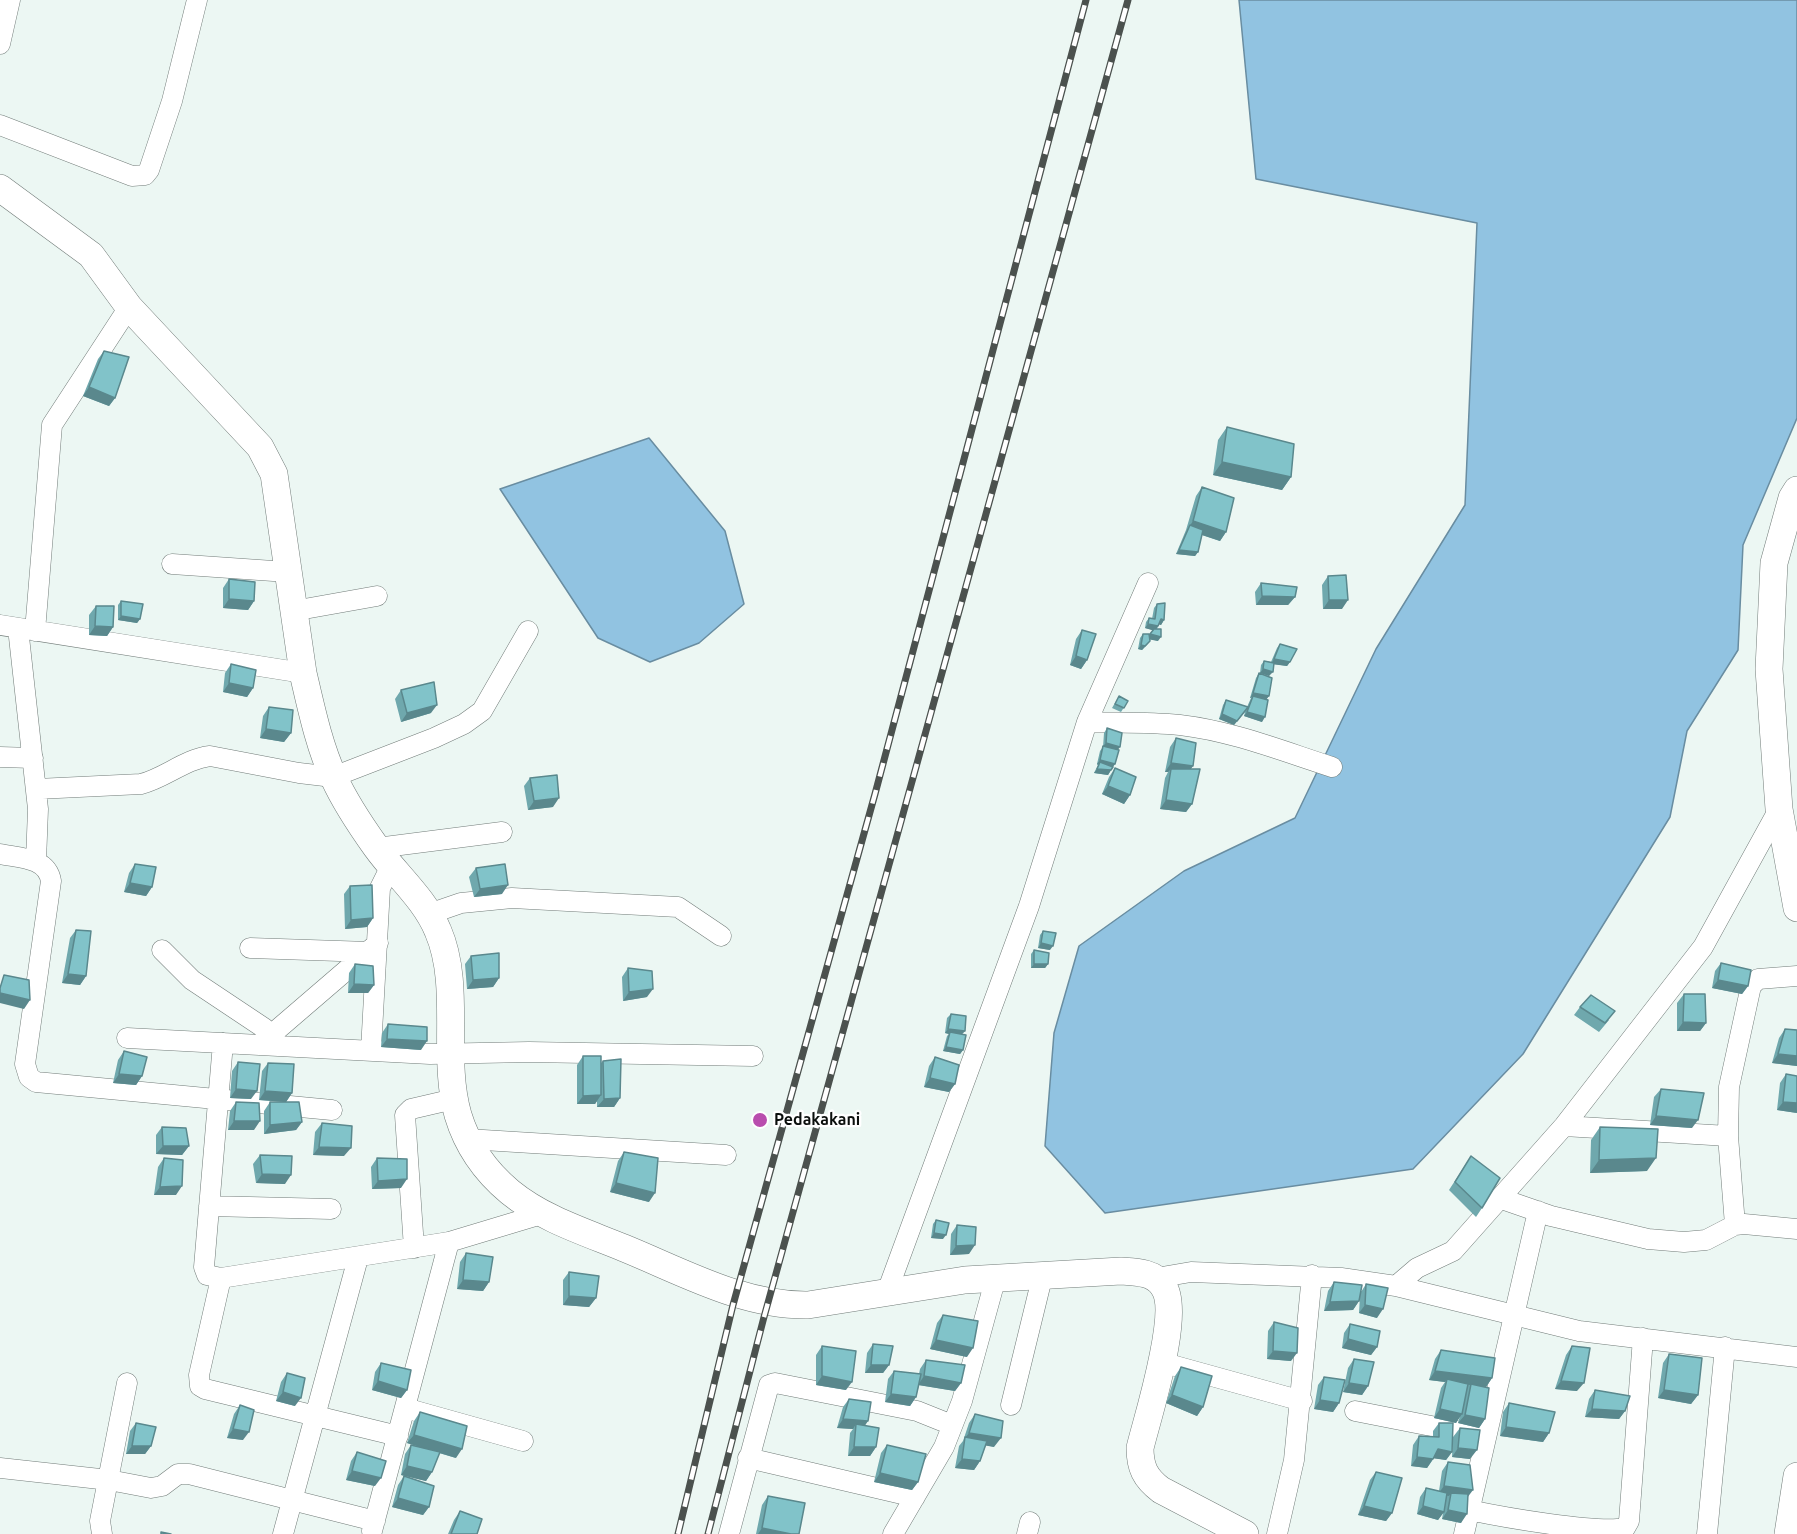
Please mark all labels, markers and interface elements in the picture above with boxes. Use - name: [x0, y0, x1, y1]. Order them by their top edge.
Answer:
- place label: Pedakakani: [774, 1110, 860, 1130]
- marker: Pedakakani: [751, 1111, 769, 1129]

